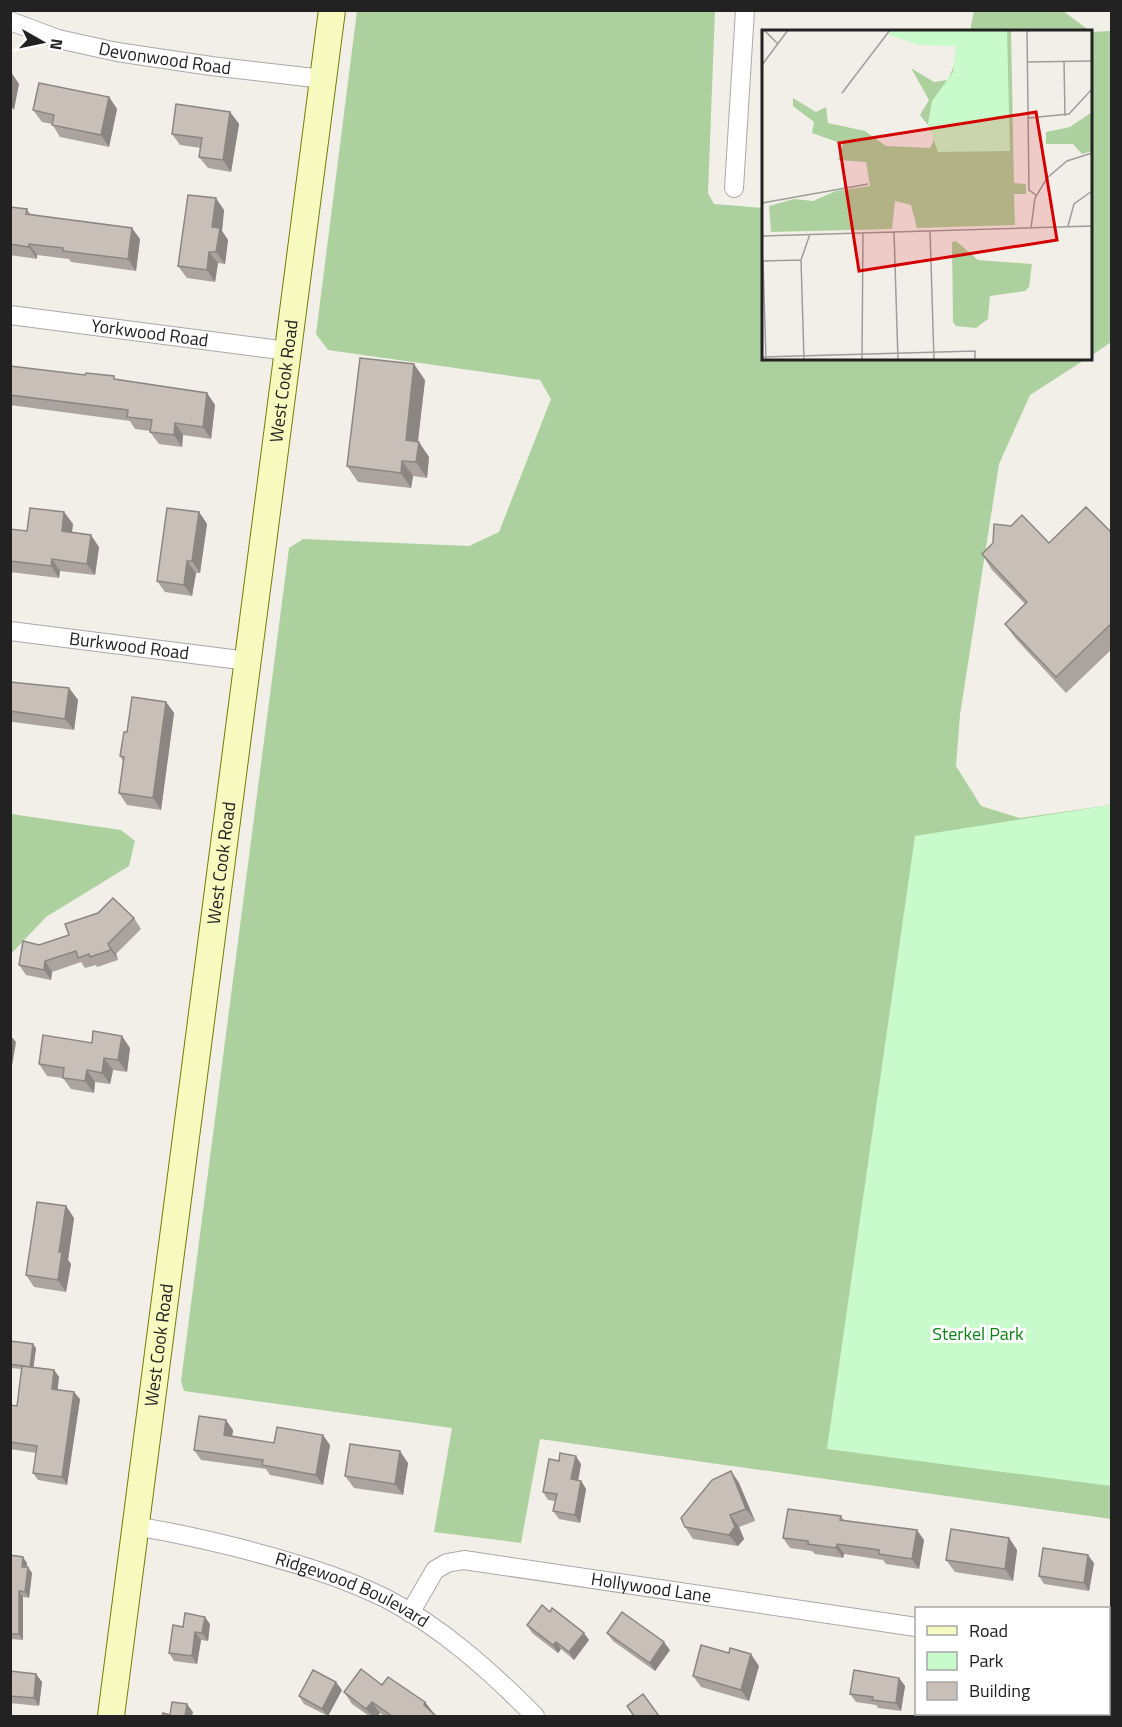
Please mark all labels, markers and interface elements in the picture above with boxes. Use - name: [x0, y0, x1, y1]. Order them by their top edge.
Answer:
- north arrow: [12, 12, 72, 72]
- inset map: [762, 30, 1092, 360]
- street label: Devonwood Road: [96, 34, 232, 81]
- text: N: [44, 37, 70, 52]
- street label: Yorkwood Road: [90, 312, 210, 354]
- street label: West Cook Road: [262, 318, 305, 444]
- street label: Burkwood Road: [68, 625, 191, 666]
- street label: West Cook Road: [200, 800, 242, 926]
- street label: West Cook Road: [137, 1282, 180, 1408]
- park label: Sterkel Park: [932, 1320, 1024, 1347]
- street label: Ridgewood Boulevard: [272, 1545, 435, 1634]
- street label: Hollywood Lane: [589, 1565, 713, 1609]
- legend: [915, 1607, 1110, 1715]
- text: Road: [969, 1617, 1008, 1644]
- text: Park: [969, 1647, 1004, 1674]
- text: Building: [969, 1677, 1030, 1704]

